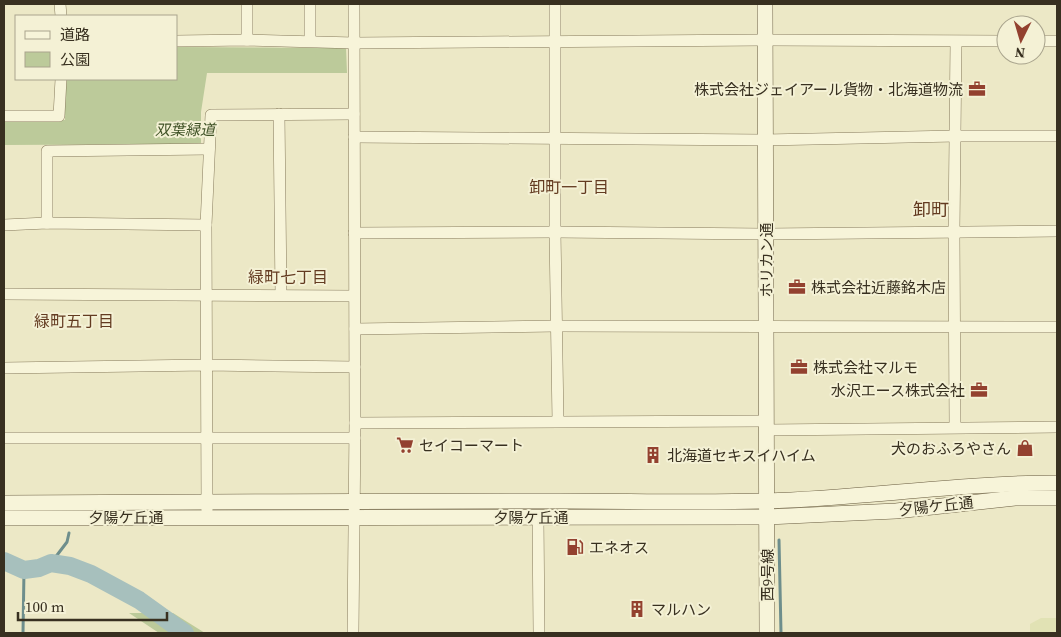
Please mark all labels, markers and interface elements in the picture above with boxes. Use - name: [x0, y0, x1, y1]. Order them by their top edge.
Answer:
- legend: [15, 15, 178, 80]
- north arrow: [996, 15, 1046, 65]
- text: 道路: [60, 24, 90, 45]
- text: N: [1014, 43, 1026, 63]
- text: 公園: [60, 49, 90, 70]
- place label: 株式会社ジェイアール貨物・北海道物流: [694, 79, 963, 100]
- office icon: 株式会社ジェイアール貨物・北海道物流: [967, 79, 987, 99]
- park label: 双葉緑道: [155, 119, 217, 140]
- district label: 卸町一丁目: [529, 176, 609, 198]
- district label: 卸町: [913, 197, 949, 222]
- street label: ホリカン通: [756, 222, 777, 298]
- district label: 緑町七丁目: [248, 266, 328, 288]
- office icon: 株式会社近藤銘木店: [787, 277, 807, 297]
- place label: 株式会社近藤銘木店: [811, 277, 946, 298]
- district label: 緑町五丁目: [34, 310, 114, 332]
- office icon: 株式会社マルモ: [789, 357, 809, 377]
- place label: 株式会社マルモ: [813, 357, 918, 378]
- place label: 水沢エース株式会社: [831, 380, 965, 401]
- office icon: 水沢エース株式会社: [969, 380, 989, 400]
- supermarket icon: セイコーマート: [395, 435, 415, 455]
- place label: セイコーマート: [419, 435, 524, 456]
- place label: 犬のおふろやさん: [891, 438, 1011, 459]
- shop icon: 犬のおふろやさん: [1015, 438, 1035, 458]
- building icon: 北海道セキスイハイム: [643, 445, 663, 465]
- place label: 北海道セキスイハイム: [667, 445, 816, 466]
- street label: 夕陽ケ丘通: [898, 492, 974, 520]
- street label: 夕陽ケ丘通: [88, 507, 164, 528]
- street label: 夕陽ケ丘通: [493, 507, 569, 528]
- fuel station icon: エネオス: [565, 537, 585, 557]
- place label: エネオス: [589, 537, 649, 558]
- street label: 西9号線: [757, 549, 778, 601]
- scale bar: [18, 590, 166, 622]
- text: 100 m: [25, 596, 65, 617]
- building icon: マルハン: [627, 599, 647, 619]
- place label: マルハン: [651, 599, 711, 620]

